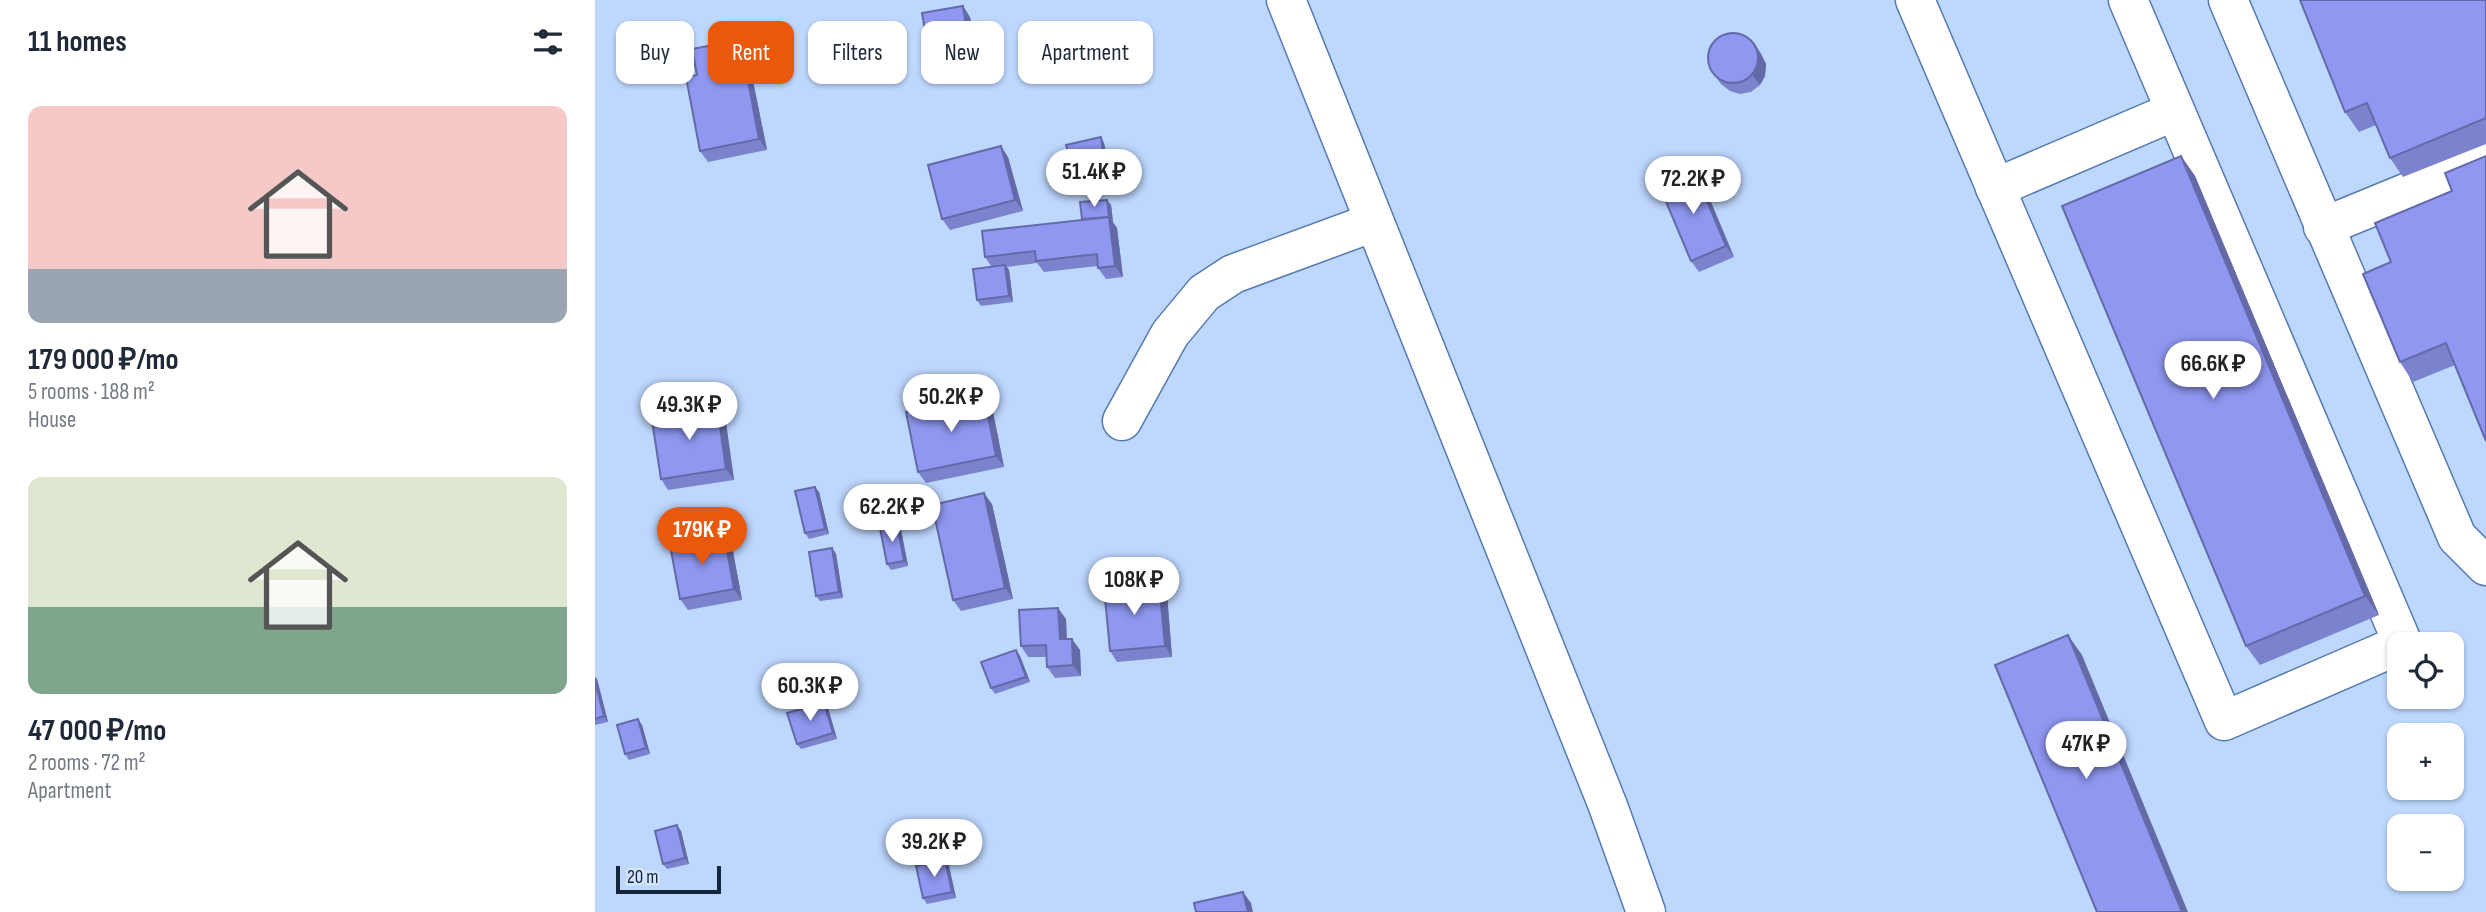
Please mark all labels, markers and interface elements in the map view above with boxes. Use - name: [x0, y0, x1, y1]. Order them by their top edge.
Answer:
- chip: Buy: [616, 21, 694, 84]
- chip: Rent: [708, 21, 794, 84]
- chip: Filters: [808, 21, 907, 84]
- chip: New: [921, 21, 1004, 84]
- chip: Apartment: [1018, 21, 1153, 84]
- icon: filters: [529, 23, 567, 61]
- text: 11 homes: [28, 24, 127, 60]
- pin: 51.4K ₽: [1029, 150, 1159, 209]
- icon: home: [235, 151, 361, 277]
- pin: 72.2K ₽: [1628, 156, 1758, 216]
- text: 51.4K ₽: [1062, 158, 1126, 186]
- text: 72.2K ₽: [1661, 165, 1725, 193]
- text: 179 000 ₽/mo: [28, 342, 179, 378]
- pin: 66.6K ₽: [2148, 342, 2278, 401]
- text: 66.6K ₽: [2180, 350, 2246, 378]
- pin: 50.2K ₽: [886, 374, 1016, 434]
- text: 5 rooms · 188 m²: [28, 378, 155, 406]
- pin: 49.3K ₽: [624, 382, 754, 442]
- text: 50.2K ₽: [919, 383, 983, 411]
- text: 49.3K ₽: [656, 391, 722, 419]
- text: House: [28, 406, 76, 434]
- pin: 62.2K ₽: [827, 484, 957, 544]
- text: 62.2K ₽: [859, 493, 925, 521]
- pin: 179K ₽: [645, 508, 759, 567]
- text: 179K ₽: [673, 516, 731, 544]
- icon: home: [235, 522, 361, 648]
- pin: 108K ₽: [1077, 558, 1191, 617]
- text: 108K ₽: [1104, 566, 1164, 594]
- map controls: [2387, 632, 2464, 891]
- button: locate: [2387, 632, 2464, 709]
- pin: 60.3K ₽: [745, 664, 875, 723]
- text: 60.3K ₽: [777, 672, 843, 700]
- text: 47 000 ₽/mo: [28, 713, 166, 749]
- pin: 47K ₽: [2037, 722, 2135, 781]
- button: +: [2387, 723, 2464, 800]
- text: 47K ₽: [2062, 730, 2110, 758]
- text: 2 rooms · 72 m²: [28, 749, 146, 777]
- text: Apartment: [28, 777, 112, 805]
- button: −: [2387, 814, 2464, 891]
- pin: 39.2K ₽: [869, 820, 999, 879]
- text: 39.2K ₽: [902, 828, 966, 856]
- scale bar: [616, 863, 721, 895]
- text: 20 m: [627, 866, 659, 889]

